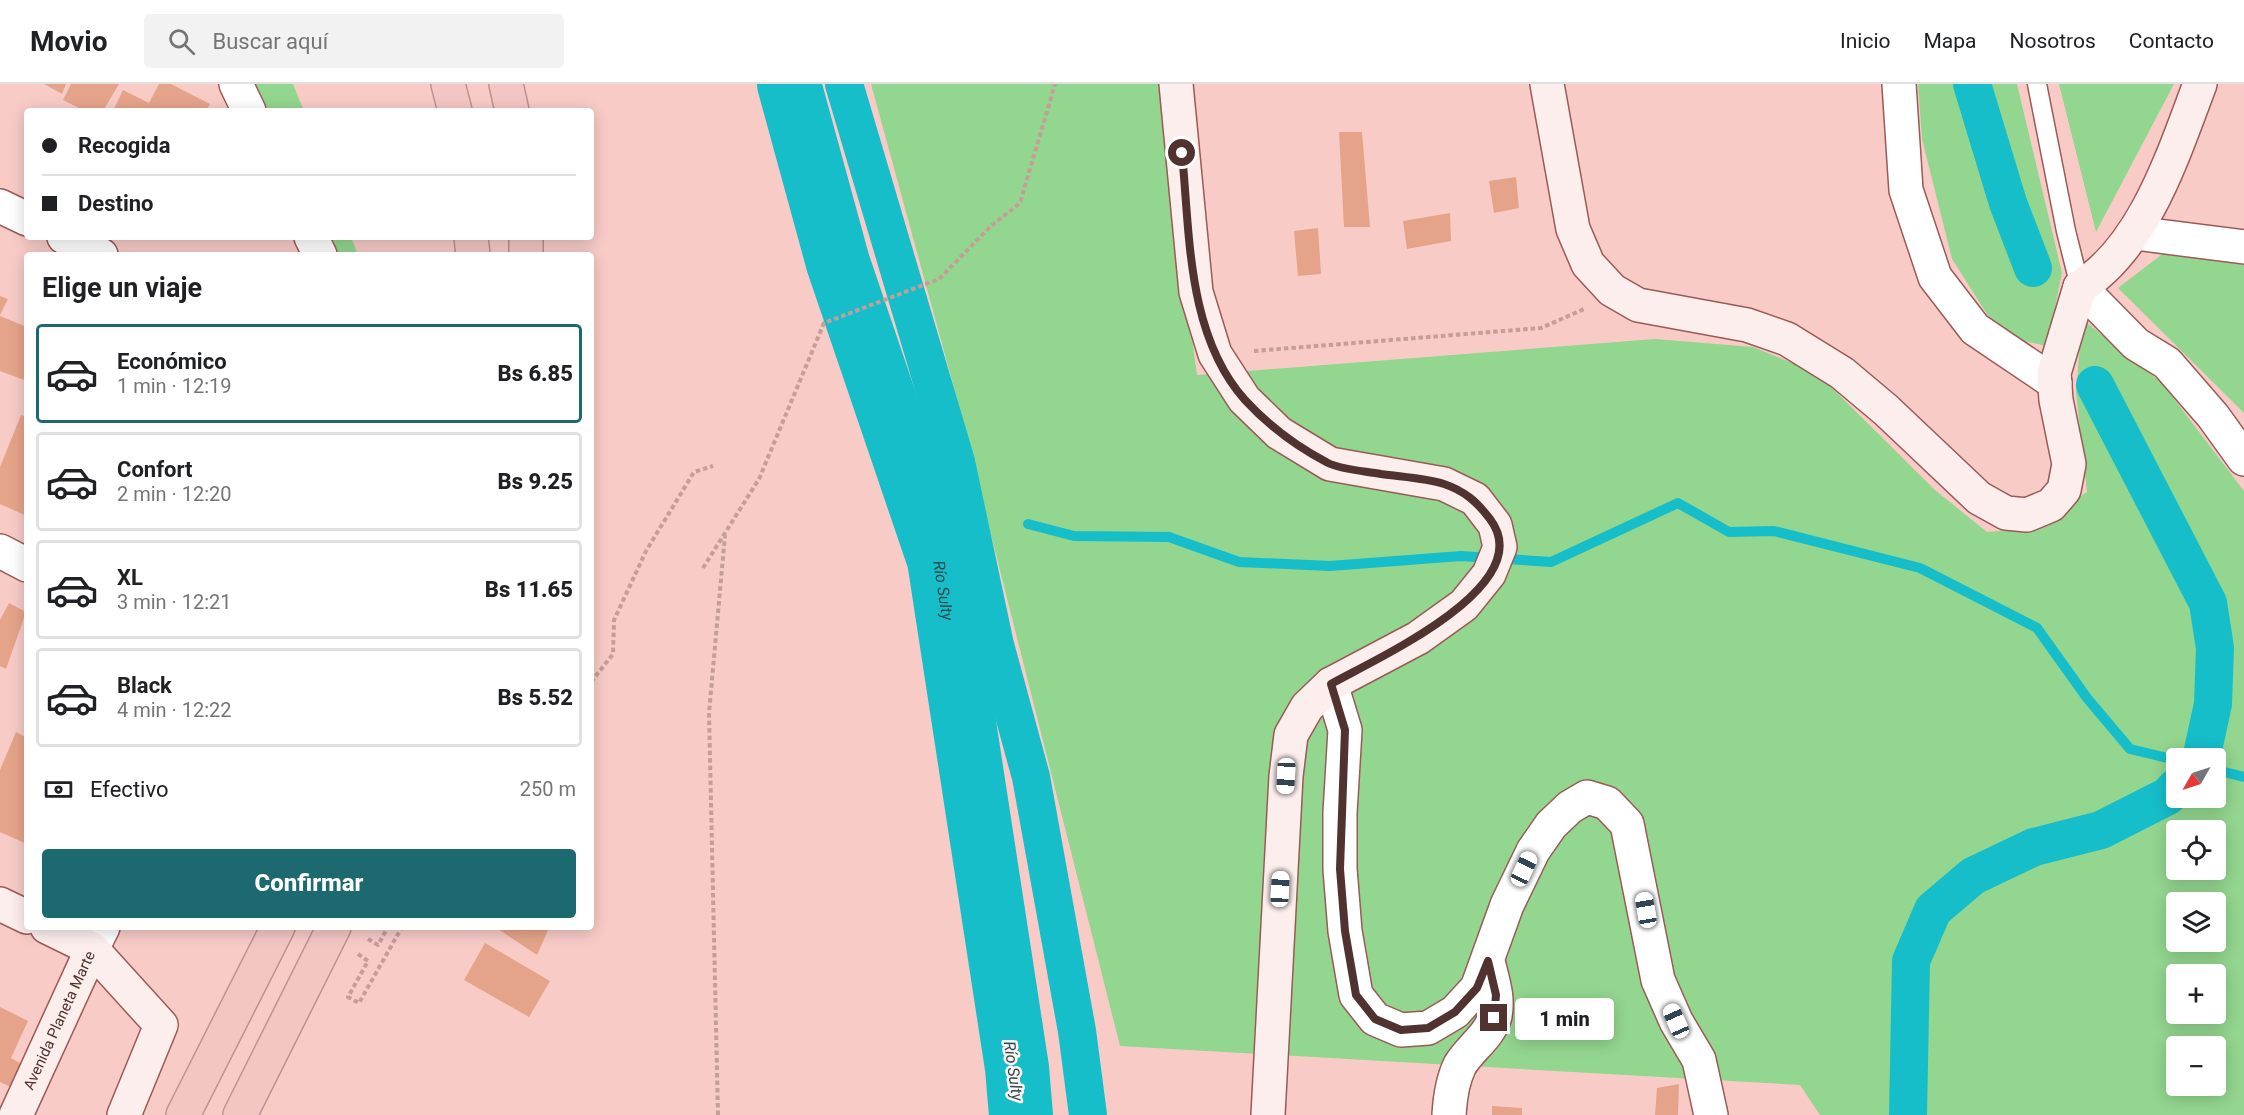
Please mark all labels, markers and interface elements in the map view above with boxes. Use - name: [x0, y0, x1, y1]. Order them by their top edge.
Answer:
- search box: [144, 14, 564, 68]
- text: Movio: [30, 25, 108, 58]
- icon: search: [165, 25, 198, 58]
- text: Buscar aquí: [213, 29, 328, 54]
- text: Inicio: [1840, 29, 1890, 53]
- text: Mapa: [1923, 29, 1976, 53]
- text: Nosotros: [2009, 29, 2096, 53]
- text: Contacto: [2129, 29, 2214, 53]
- text: Recogida: [78, 133, 170, 158]
- route start: [1168, 139, 1195, 166]
- text: Destino: [78, 191, 154, 216]
- text: Elige un viaje: [42, 272, 202, 304]
- icon: car: [45, 347, 99, 401]
- text: Económico: [117, 349, 227, 374]
- text: Bs 6.85: [498, 361, 573, 386]
- text: 1 min · 12:19: [117, 374, 232, 398]
- icon: car: [45, 455, 99, 509]
- text: Confort: [117, 457, 192, 482]
- text: Bs 9.25: [498, 469, 573, 494]
- text: 2 min · 12:20: [117, 482, 232, 506]
- water label: Río Sulty: [929, 559, 957, 622]
- icon: car: [45, 563, 99, 617]
- text: XL: [117, 565, 143, 590]
- text: Bs 11.65: [485, 577, 573, 602]
- text: 3 min · 12:21: [117, 590, 232, 614]
- icon: car: [45, 671, 99, 725]
- text: Black: [117, 673, 172, 698]
- text: Bs 5.52: [498, 685, 573, 710]
- text: 4 min · 12:22: [117, 698, 232, 722]
- north arrow: [2166, 748, 2226, 808]
- map controls: [2166, 748, 2226, 1096]
- car: [1276, 758, 1296, 794]
- icon: cash: [42, 773, 75, 806]
- text: Efectivo: [90, 777, 168, 802]
- text: 250 m: [520, 777, 576, 801]
- button: locate: [2166, 820, 2226, 880]
- button: Confirmar: [42, 849, 576, 918]
- car: [1508, 849, 1540, 889]
- car: [1270, 871, 1290, 907]
- car: [1634, 891, 1658, 929]
- button: layers: [2166, 892, 2226, 952]
- street label: Avenida Planeta Marte: [20, 948, 99, 1093]
- button: +: [2166, 964, 2226, 1024]
- callout: 1 min: [1515, 997, 1614, 1039]
- car: [1660, 1001, 1692, 1041]
- route end: [1480, 1004, 1507, 1031]
- text: 1 min: [1539, 1007, 1590, 1031]
- button: −: [2166, 1036, 2226, 1096]
- water label: Río Sulty: [1000, 1040, 1027, 1103]

